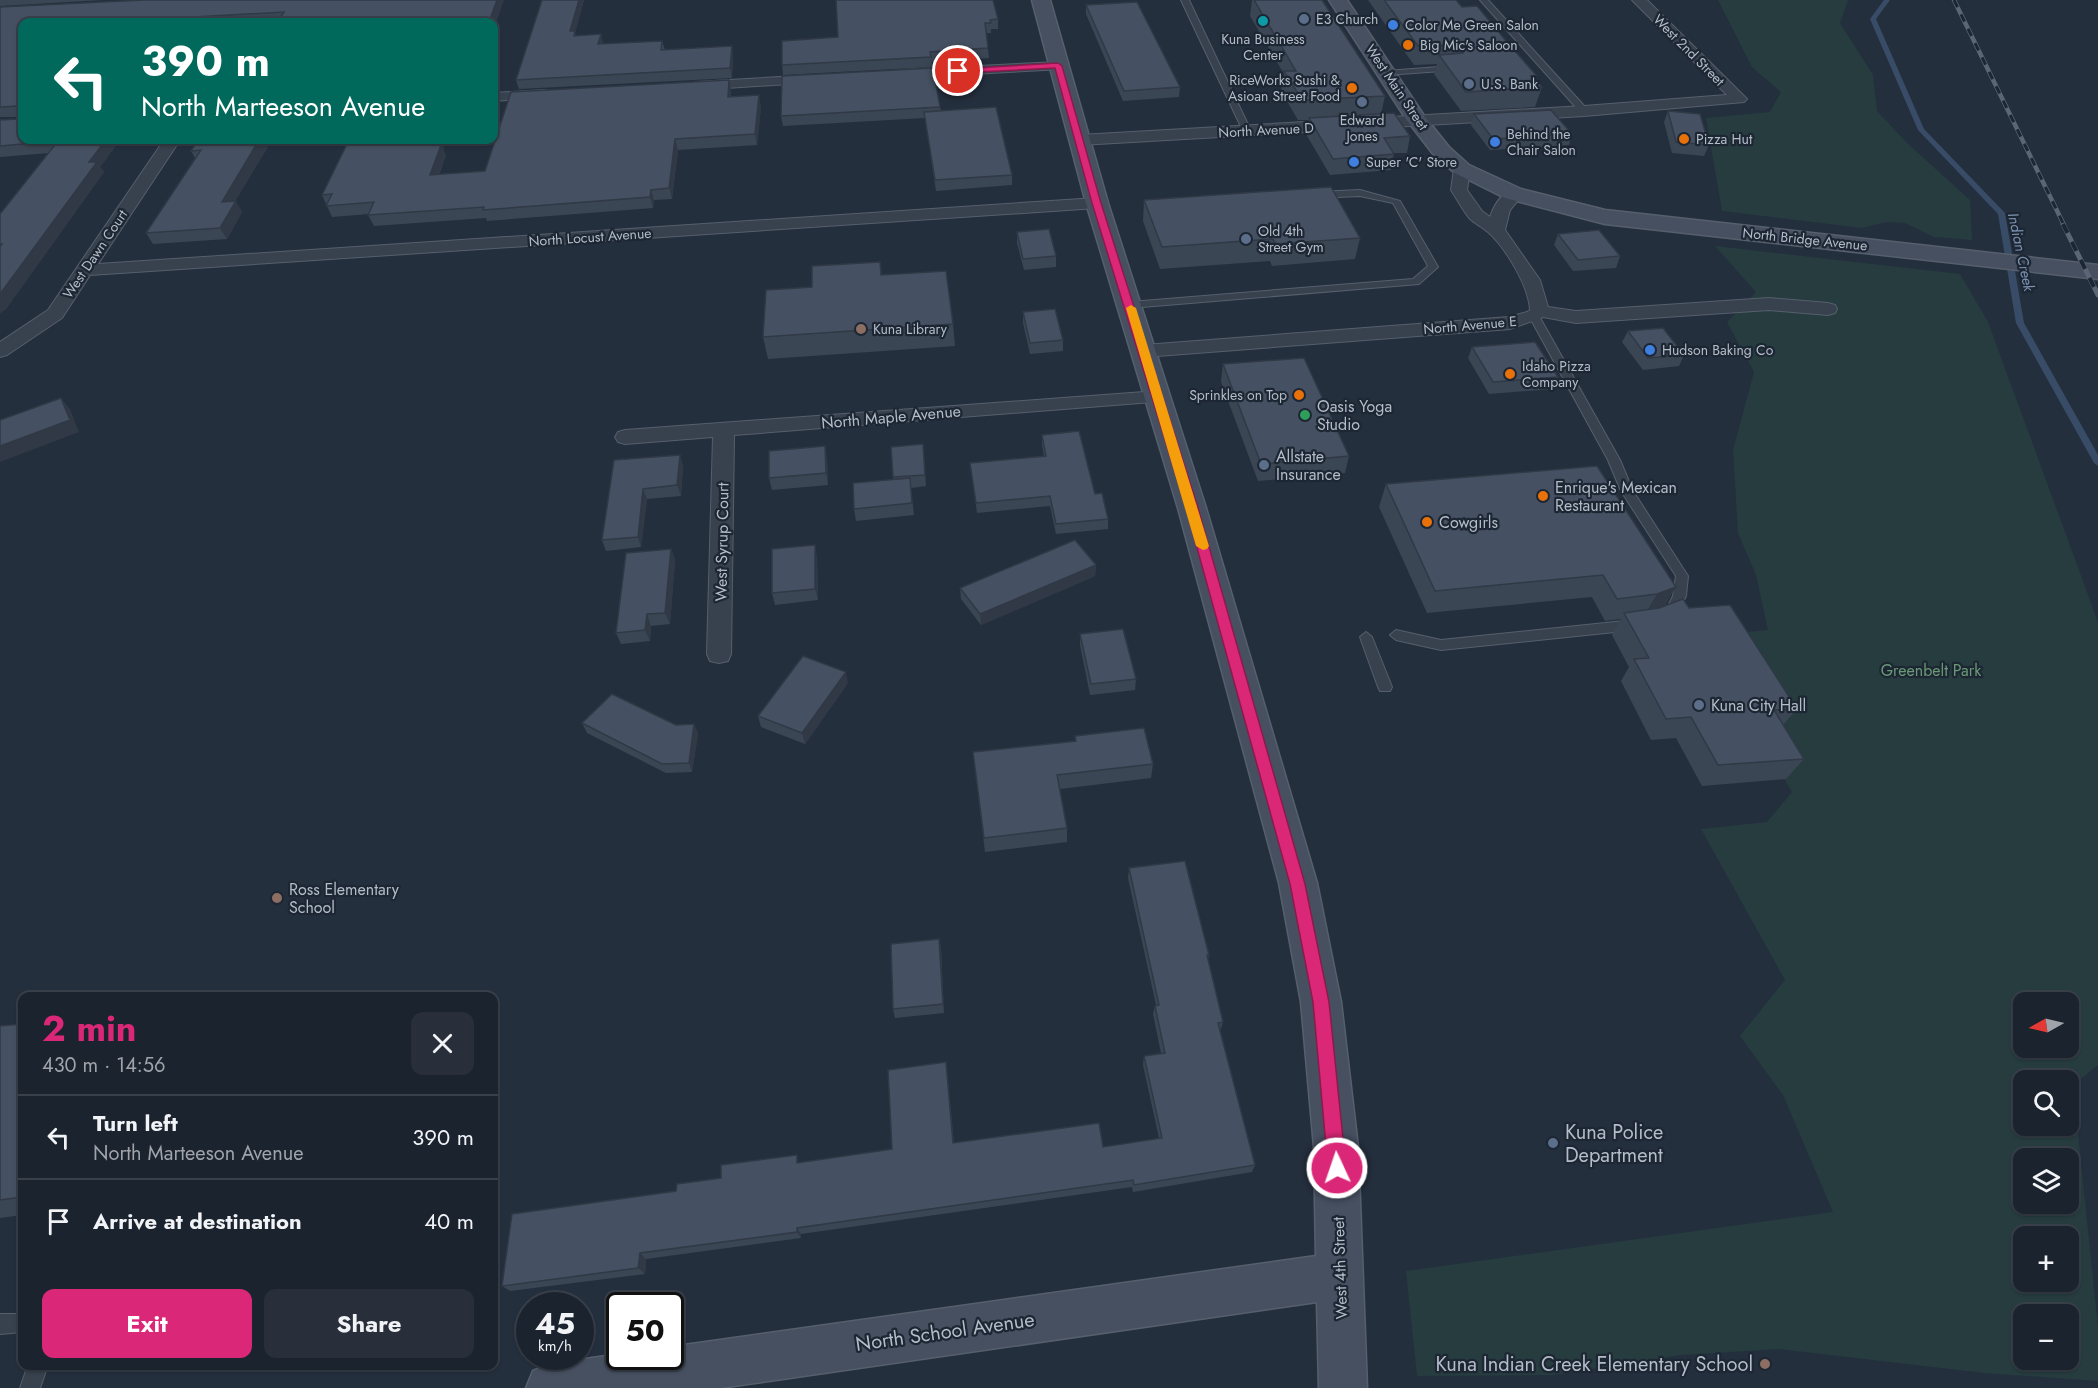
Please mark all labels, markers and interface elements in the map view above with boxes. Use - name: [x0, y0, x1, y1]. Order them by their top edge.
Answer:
- place label: E3 Church: [1316, 9, 1378, 29]
- street label: West 2nd Street: [1649, 10, 1730, 91]
- marker: E3 Church: [1297, 12, 1311, 26]
- marker: Kuna Business Center: [1256, 14, 1270, 28]
- place label: Color Me Green Salon: [1405, 15, 1539, 35]
- marker: Color Me Green Salon: [1386, 18, 1400, 32]
- place label: Kuna Business Center: [1221, 29, 1305, 65]
- text: 390 m: [141, 31, 270, 92]
- place label: Big Mic's Saloon: [1420, 35, 1518, 55]
- marker: Big Mic's Saloon: [1401, 38, 1415, 52]
- street label: West Main Street: [1361, 40, 1434, 134]
- icon: left: [42, 42, 120, 120]
- pin: [932, 45, 983, 96]
- icon: arrive: [941, 54, 974, 87]
- place label: RiceWorks Sushi & Asioan Street Food: [1228, 70, 1341, 106]
- place label: U.S. Bank: [1481, 74, 1539, 94]
- marker: U.S. Bank: [1462, 77, 1476, 91]
- marker: RiceWorks Sushi & Asioan Street Food: [1345, 81, 1359, 95]
- text: North Marteeson Avenue: [141, 87, 425, 126]
- marker: Edward Jones: [1355, 95, 1369, 109]
- place label: Edward Jones: [1340, 110, 1384, 146]
- street label: North Avenue D: [1218, 118, 1314, 142]
- place label: Behind the Chair Salon: [1507, 124, 1576, 160]
- place label: Pizza Hut: [1696, 129, 1753, 149]
- marker: Pizza Hut: [1677, 132, 1691, 146]
- marker: Behind the Chair Salon: [1488, 135, 1502, 149]
- place label: Super 'C' Store: [1366, 152, 1457, 172]
- marker: Super 'C' Store: [1347, 155, 1361, 169]
- street label: West Dawn Court: [58, 205, 132, 302]
- water label: Indian Creek: [2002, 211, 2040, 294]
- place label: Old 4th Street Gym: [1258, 221, 1324, 257]
- street label: North Bridge Avenue: [1742, 222, 1868, 256]
- street label: North Locust Avenue: [528, 223, 652, 251]
- marker: Old 4th Street Gym: [1239, 232, 1253, 246]
- street label: North Avenue E: [1422, 311, 1518, 339]
- place label: Kuna Library: [873, 319, 948, 339]
- marker: Kuna Library: [854, 322, 868, 336]
- place label: Hudson Baking Co: [1662, 340, 1774, 360]
- marker: Hudson Baking Co: [1643, 343, 1657, 357]
- place label: Idaho Pizza Company: [1522, 356, 1591, 392]
- marker: Idaho Pizza Company: [1503, 367, 1517, 381]
- place label: Sprinkles on Top: [1189, 385, 1287, 405]
- marker: Sprinkles on Top: [1292, 388, 1306, 402]
- place label: Oasis Yoga Studio: [1317, 395, 1392, 436]
- street label: North Maple Avenue: [820, 399, 962, 435]
- marker: Oasis Yoga Studio: [1298, 408, 1312, 422]
- place label: Allstate Insurance: [1276, 445, 1341, 486]
- marker: Allstate Insurance: [1257, 458, 1271, 472]
- place label: Enrique's Mexican Restaurant: [1555, 476, 1677, 517]
- street label: West Syrup Court: [709, 482, 735, 602]
- marker: Enrique's Mexican Restaurant: [1536, 489, 1550, 503]
- place label: Cowgirls: [1439, 511, 1498, 534]
- marker: Cowgirls: [1420, 515, 1434, 529]
- park label: Greenbelt Park: [1881, 659, 1982, 682]
- place label: Kuna City Hall: [1711, 694, 1806, 717]
- marker: Kuna City Hall: [1692, 698, 1706, 712]
- place label: Ross Elementary School: [289, 878, 400, 919]
- marker: Ross Elementary School: [270, 891, 284, 905]
- north arrow: [2013, 992, 2079, 1058]
- map controls: [2013, 992, 2079, 1370]
- text: 2 min: [42, 1002, 137, 1054]
- button: close: [411, 1012, 474, 1075]
- text: 430 m · 14:56: [42, 1051, 166, 1080]
- button: search: [2013, 1070, 2079, 1136]
- text: Turn left: [93, 1107, 178, 1139]
- place label: Kuna Police Department: [1565, 1118, 1663, 1170]
- icon: left: [42, 1121, 75, 1154]
- text: 390 m: [412, 1121, 474, 1153]
- position arrow: [1305, 1136, 1369, 1200]
- marker: Kuna Police Department: [1546, 1136, 1560, 1150]
- text: North Marteeson Avenue: [93, 1139, 303, 1168]
- button: layers: [2013, 1148, 2079, 1214]
- icon: arrive: [42, 1205, 75, 1238]
- text: Arrive at destination: [93, 1205, 302, 1237]
- text: 40 m: [424, 1205, 474, 1237]
- street label: West 4th Street: [1327, 1216, 1353, 1320]
- button: +: [2013, 1226, 2079, 1292]
- button: Exit: [42, 1289, 252, 1358]
- button: Share: [264, 1289, 474, 1358]
- speed limit sign: 50: [606, 1292, 684, 1370]
- text: 45: [535, 1302, 575, 1345]
- button: −: [2013, 1304, 2079, 1370]
- street label: North School Avenue: [854, 1305, 1036, 1359]
- text: km/h: [538, 1335, 572, 1357]
- place label: Kuna Indian Creek Elementary School: [1435, 1350, 1753, 1379]
- marker: Kuna Indian Creek Elementary School: [1758, 1357, 1772, 1371]

